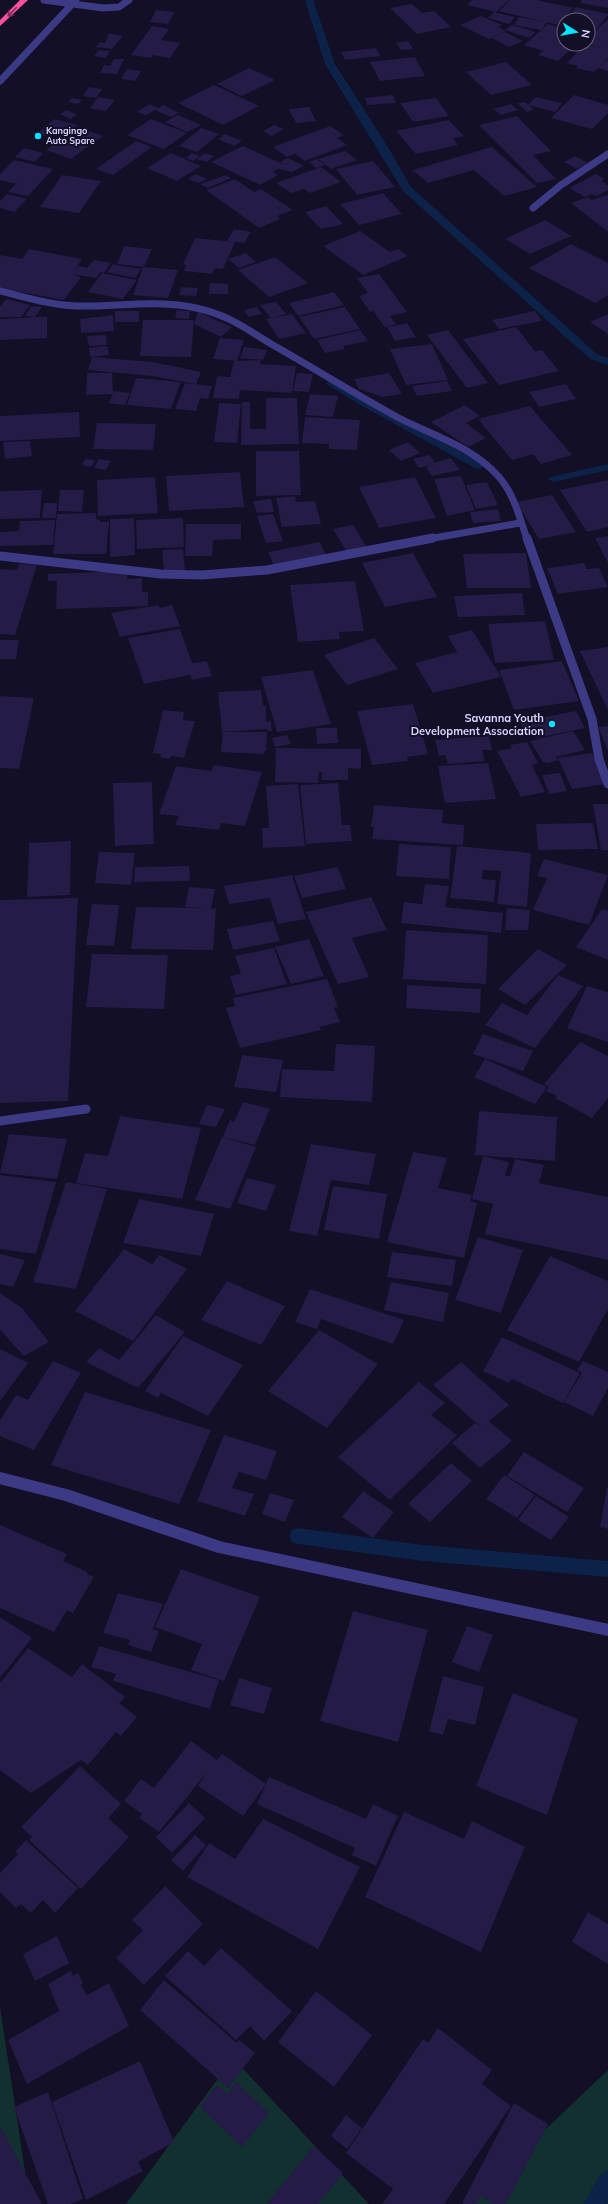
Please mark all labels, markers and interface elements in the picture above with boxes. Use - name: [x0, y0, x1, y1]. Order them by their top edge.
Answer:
- one-way arrow: [7, 7, 17, 17]
- north arrow: [556, 12, 596, 52]
- text: N: [578, 28, 593, 39]
- place label: Kangingo Auto Spare: [46, 125, 95, 146]
- marker: Kangingo Auto Spare: [33, 131, 43, 141]
- place label: Savanna Youth Development Association: [411, 711, 544, 738]
- marker: Savanna Youth Development Association: [547, 719, 557, 729]

